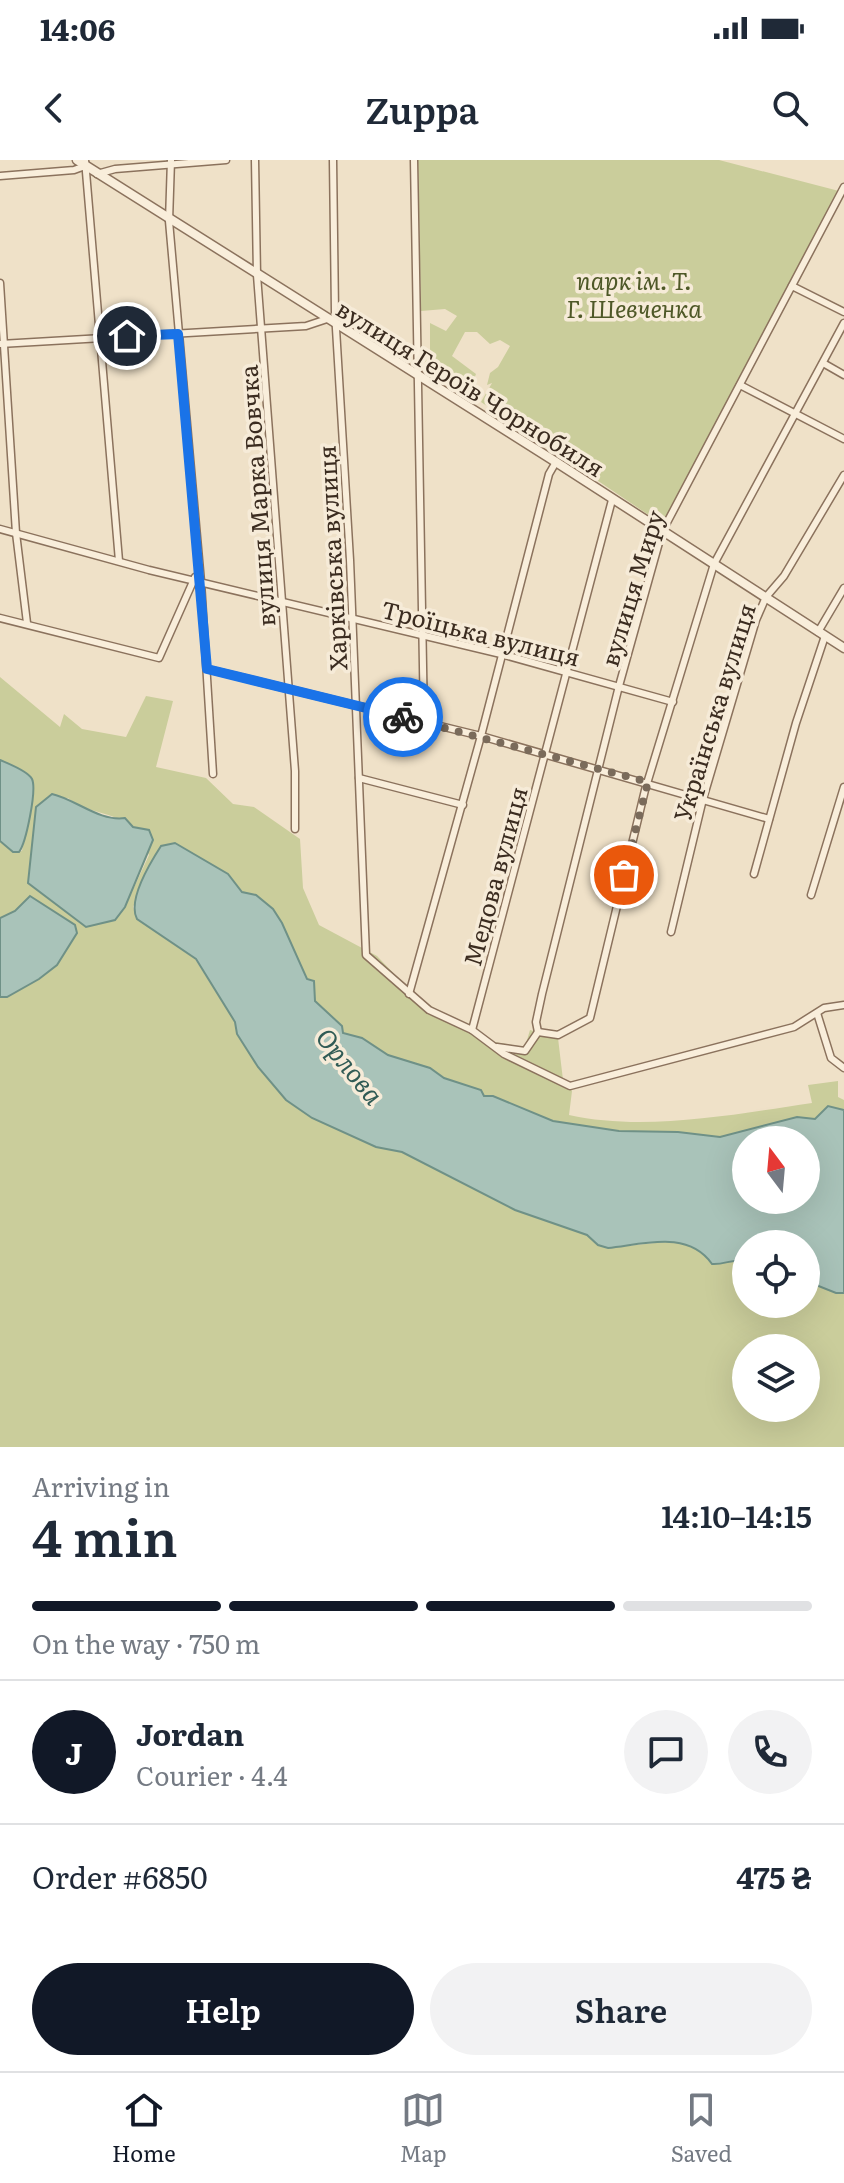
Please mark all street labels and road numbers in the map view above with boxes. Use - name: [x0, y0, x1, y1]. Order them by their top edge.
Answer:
- street label: вулиця Героїв Чорнобиля: [330, 290, 612, 484]
- street label: вулиця Марка Вовчка: [229, 364, 283, 628]
- street label: Харківська вулиця: [308, 444, 354, 672]
- street label: вулиця Миру: [591, 505, 671, 670]
- street label: Троїцька вулиця: [378, 590, 584, 674]
- street label: Українська вулиця: [663, 599, 763, 825]
- street label: Медова вулиця: [453, 782, 535, 970]

